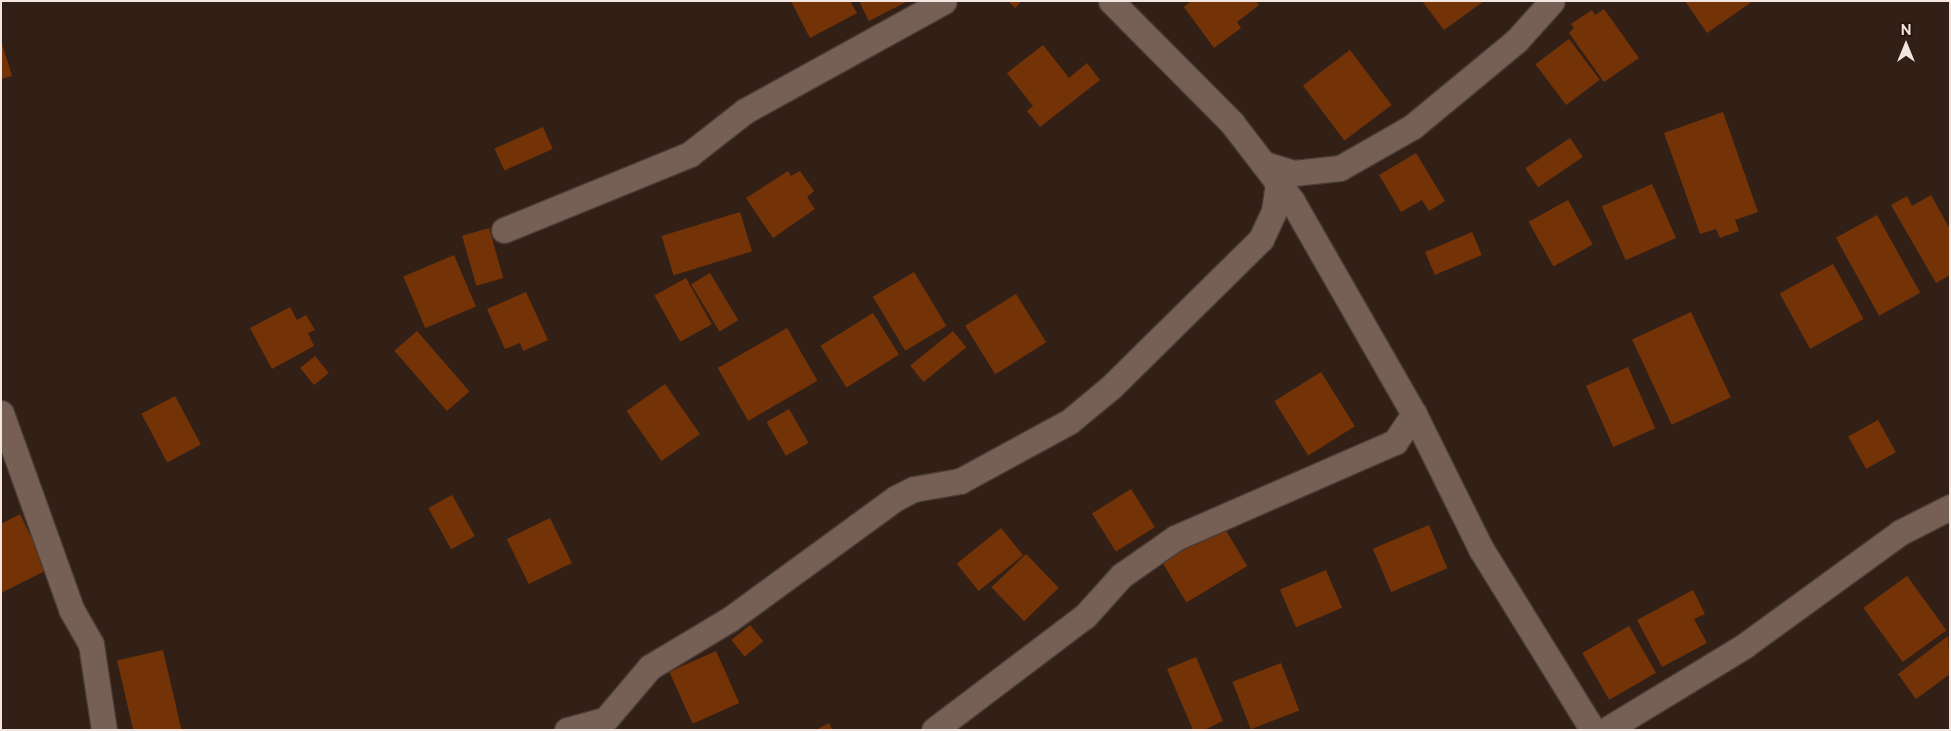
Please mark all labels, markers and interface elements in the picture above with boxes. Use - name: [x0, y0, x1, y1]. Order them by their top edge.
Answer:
- north arrow: [1881, 20, 1931, 70]
- text: N: [1901, 22, 1911, 38]

